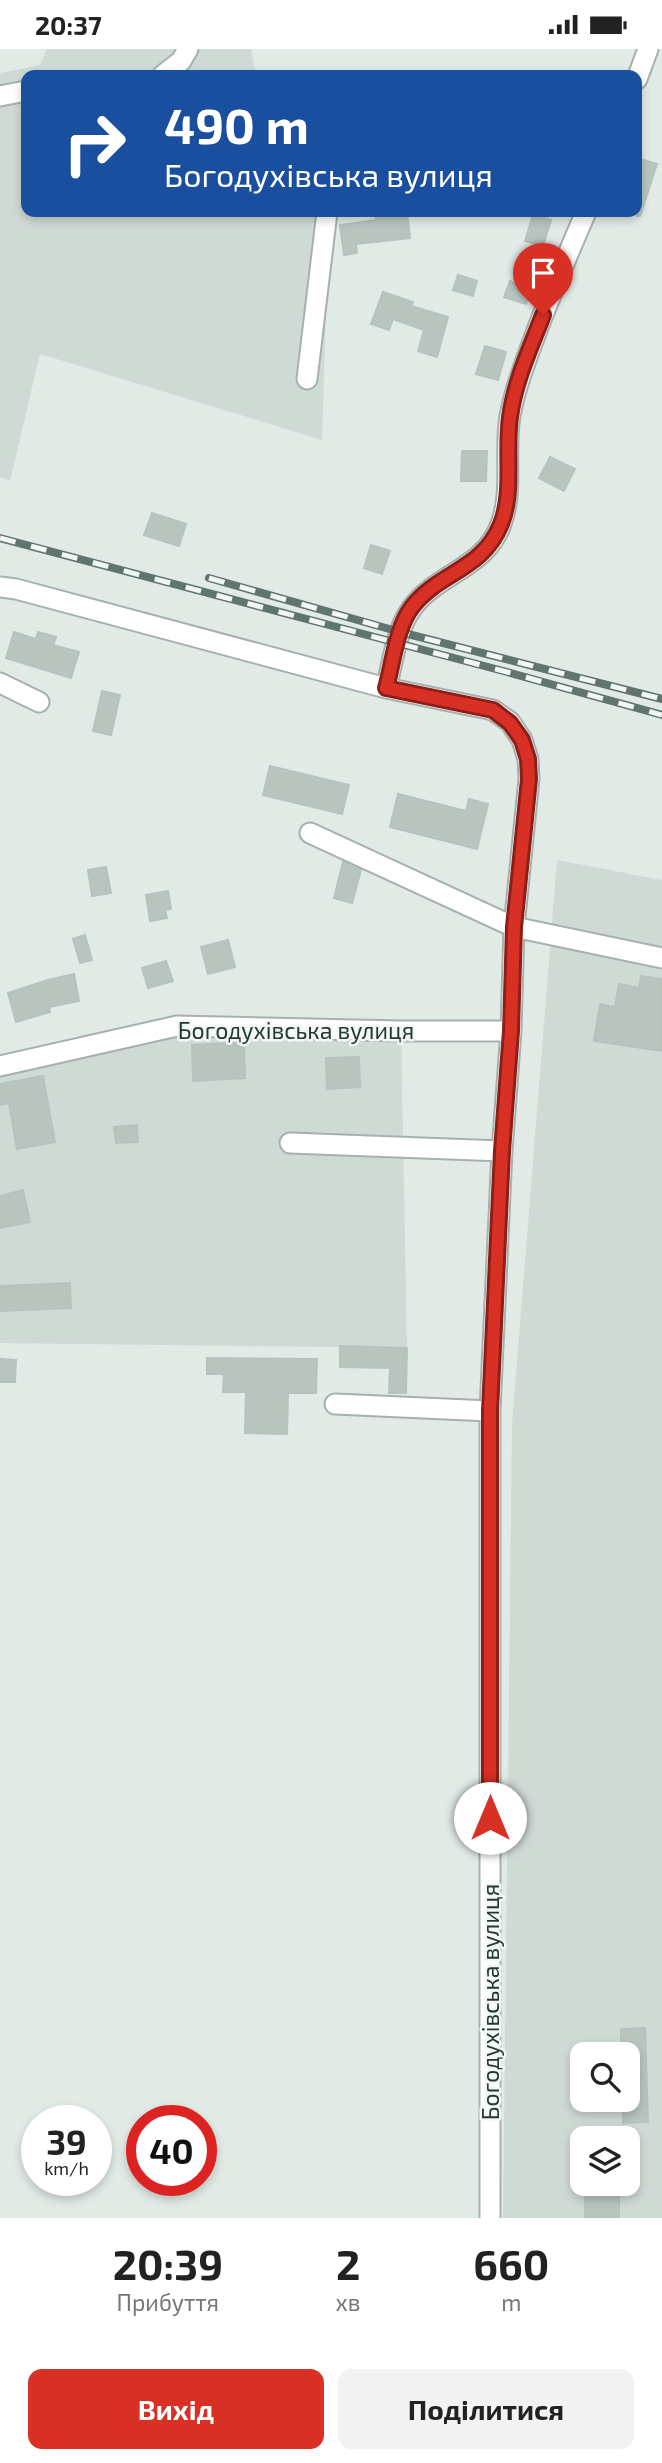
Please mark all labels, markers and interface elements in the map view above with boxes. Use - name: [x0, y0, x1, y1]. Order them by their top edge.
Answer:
- text: 20:37: [35, 9, 102, 40]
- text: 490 m: [164, 95, 309, 154]
- icon: right: [49, 98, 140, 189]
- text: Богодухівська вулиця: [164, 155, 493, 193]
- pin: [513, 243, 573, 315]
- icon: arrive: [524, 254, 562, 292]
- street label: Богодухівська вулиця: [178, 1016, 414, 1045]
- position arrow: [453, 1781, 527, 1855]
- street label: Богодухівська вулиця: [476, 1884, 505, 2120]
- map controls: [570, 2042, 640, 2196]
- button: search: [570, 2042, 640, 2112]
- speed limit sign: 40: [126, 2105, 217, 2196]
- text: 39: [46, 2120, 87, 2162]
- button: layers: [570, 2126, 640, 2196]
- text: km/h: [44, 2157, 89, 2179]
- text: 20:39: [113, 2238, 223, 2288]
- text: 2: [336, 2238, 360, 2288]
- text: 660: [473, 2238, 549, 2288]
- text: Прибуття: [117, 2288, 219, 2316]
- text: хв: [336, 2288, 361, 2316]
- text: m: [501, 2288, 521, 2316]
- button: Вихід: [28, 2369, 324, 2449]
- button: Поділитися: [338, 2369, 634, 2449]

